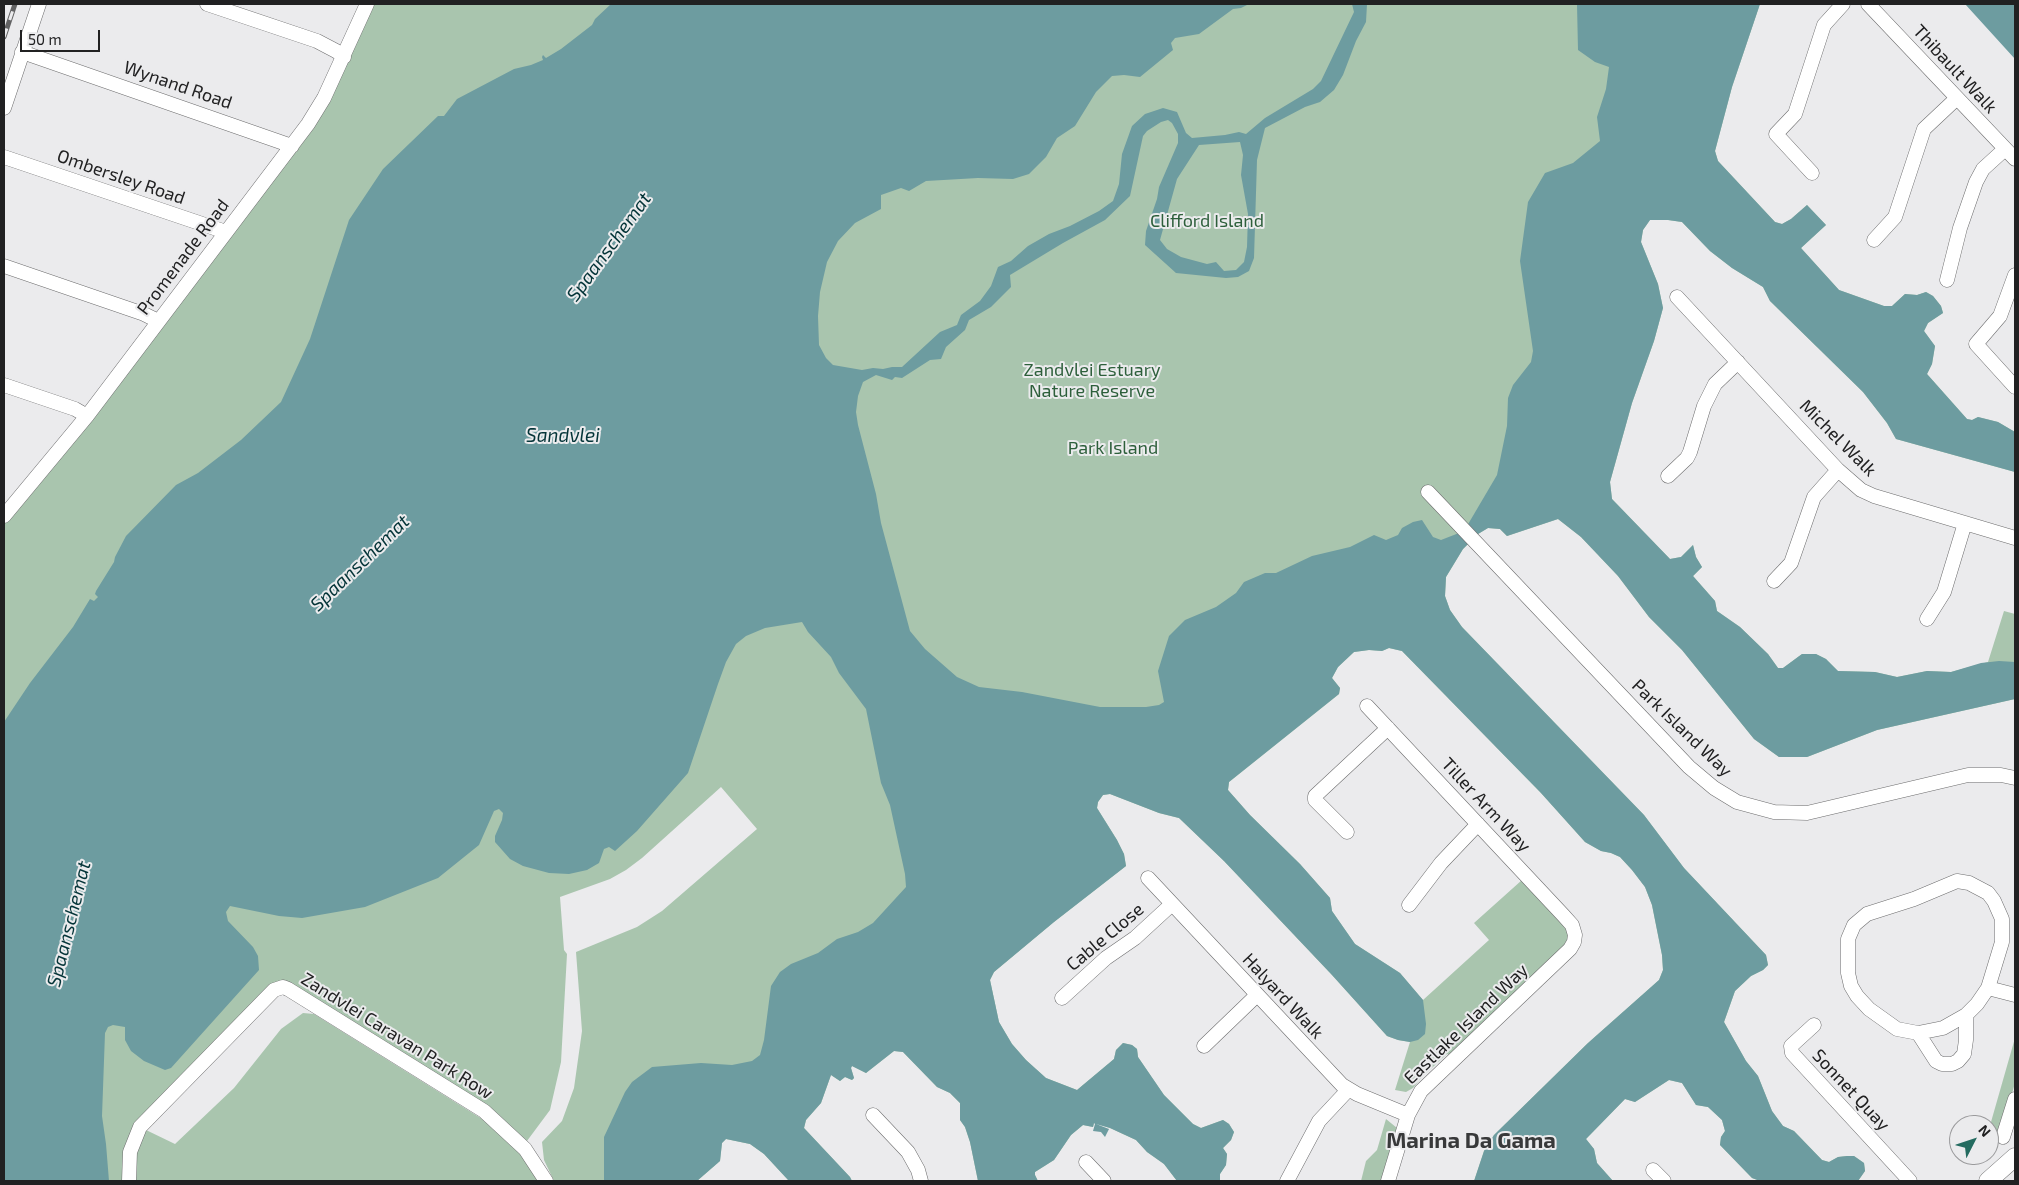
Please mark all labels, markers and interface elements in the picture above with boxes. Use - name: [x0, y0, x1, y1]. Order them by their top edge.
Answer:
- scale bar: [22, 20, 102, 52]
- street label: Thibault Walk: [1909, 20, 2001, 118]
- text: 50 m: [28, 30, 62, 48]
- street label: Wynand Road: [121, 56, 235, 114]
- street label: Ombersley Road: [54, 145, 188, 209]
- water label: Spaanschemat: [562, 188, 656, 306]
- street label: Promenade Road: [133, 195, 233, 319]
- park label: Clifford Island: [1150, 210, 1264, 232]
- park label: Zandvlei Estuary Nature Reserve: [1024, 359, 1160, 402]
- street label: Michel Walk: [1795, 395, 1881, 481]
- water label: Sandvlei: [526, 425, 600, 447]
- park label: Park Island: [1068, 437, 1158, 459]
- water label: Spaanschemat: [306, 510, 414, 616]
- street label: Park Island Way: [1627, 675, 1737, 781]
- street label: Tiller Arm Way: [1437, 753, 1535, 857]
- water label: Spaanschemat: [42, 859, 96, 989]
- street label: Cable Close: [1062, 898, 1148, 976]
- street label: Halyard Walk: [1238, 949, 1328, 1043]
- street label: Eastlake Island Way: [1400, 959, 1532, 1089]
- street label: Zandvlei Caravan Park Row: [297, 968, 497, 1104]
- street label: Sonnet Quay: [1808, 1045, 1894, 1135]
- north arrow: [1949, 1115, 1999, 1165]
- text: N: [1975, 1121, 1995, 1140]
- district label: Marina Da Gama: [1386, 1128, 1556, 1154]

